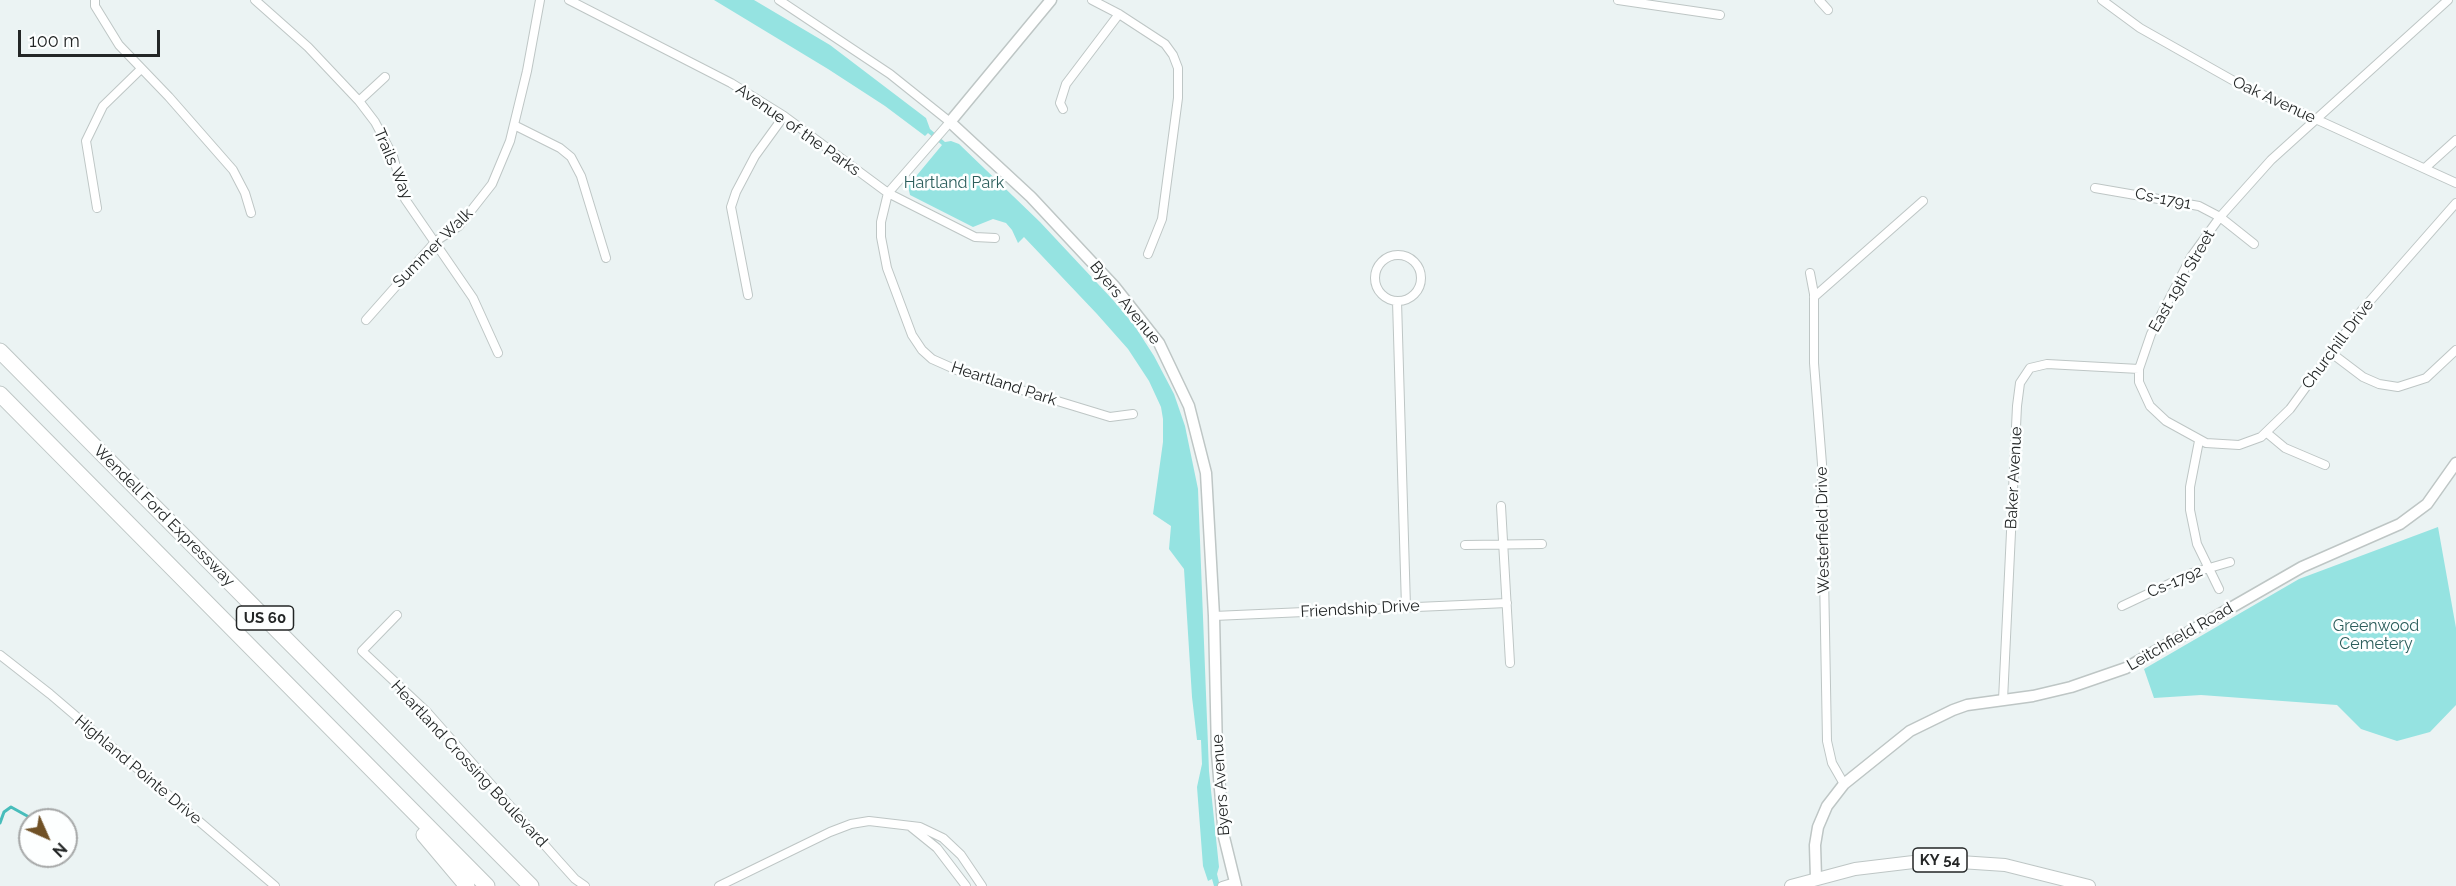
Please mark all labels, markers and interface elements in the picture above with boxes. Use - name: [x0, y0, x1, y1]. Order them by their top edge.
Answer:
- scale bar: [21, 18, 164, 56]
- text: 100 m: [29, 30, 80, 51]
- street label: Oak Avenue: [2229, 72, 2319, 128]
- street label: Avenue of the Parks: [732, 80, 864, 180]
- street label: Trails Way: [369, 126, 417, 202]
- park label: Hartland Park: [904, 173, 1004, 193]
- street label: Cs-1791: [2133, 184, 2193, 214]
- street label: Summer Walk: [389, 204, 477, 292]
- street label: East 19th Street: [2145, 226, 2219, 336]
- street label: Byers Avenue: [1085, 257, 1165, 349]
- street label: Churchill Drive: [2298, 295, 2378, 393]
- street label: Heartland Park: [949, 358, 1059, 410]
- street label: Baker Avenue: [2002, 426, 2026, 530]
- street label: Wendell Ford Expressway: [89, 441, 239, 591]
- street label: Westerfield Drive: [1812, 466, 1834, 594]
- street label: Cs-1792: [2144, 562, 2206, 602]
- street label: Friendship Drive: [1300, 596, 1420, 622]
- street label: Leitchfield Road: [2123, 599, 2237, 675]
- road number: US 60: [236, 606, 294, 630]
- park label: Greenwood Cemetery: [2333, 616, 2419, 654]
- street label: Heartland Crossing Boulevard: [387, 677, 551, 851]
- street label: Highland Pointe Drive: [71, 711, 205, 829]
- street label: Byers Avenue: [1208, 734, 1234, 836]
- north arrow: [18, 808, 78, 868]
- text: N: [49, 839, 71, 861]
- road number: KY 54: [1913, 848, 1967, 872]

